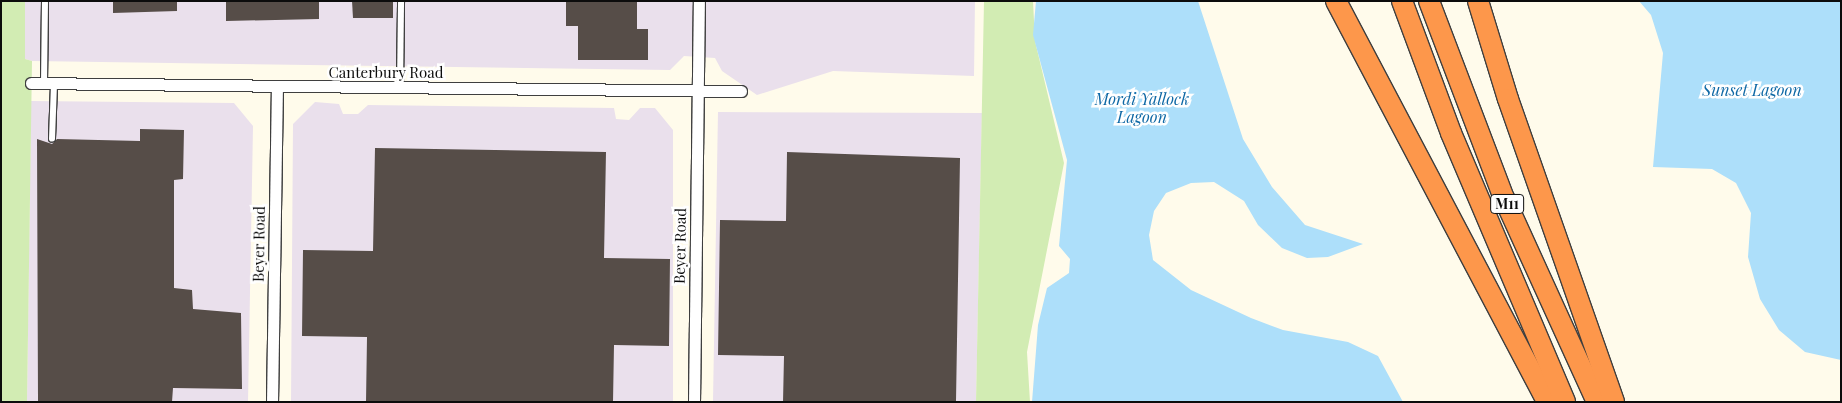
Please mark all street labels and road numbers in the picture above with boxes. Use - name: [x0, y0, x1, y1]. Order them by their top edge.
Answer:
- street label: Canterbury Road: [328, 64, 444, 82]
- road number: M11: [1490, 192, 1524, 215]
- street label: Beyer Road: [249, 206, 269, 282]
- street label: Beyer Road: [670, 208, 690, 284]

